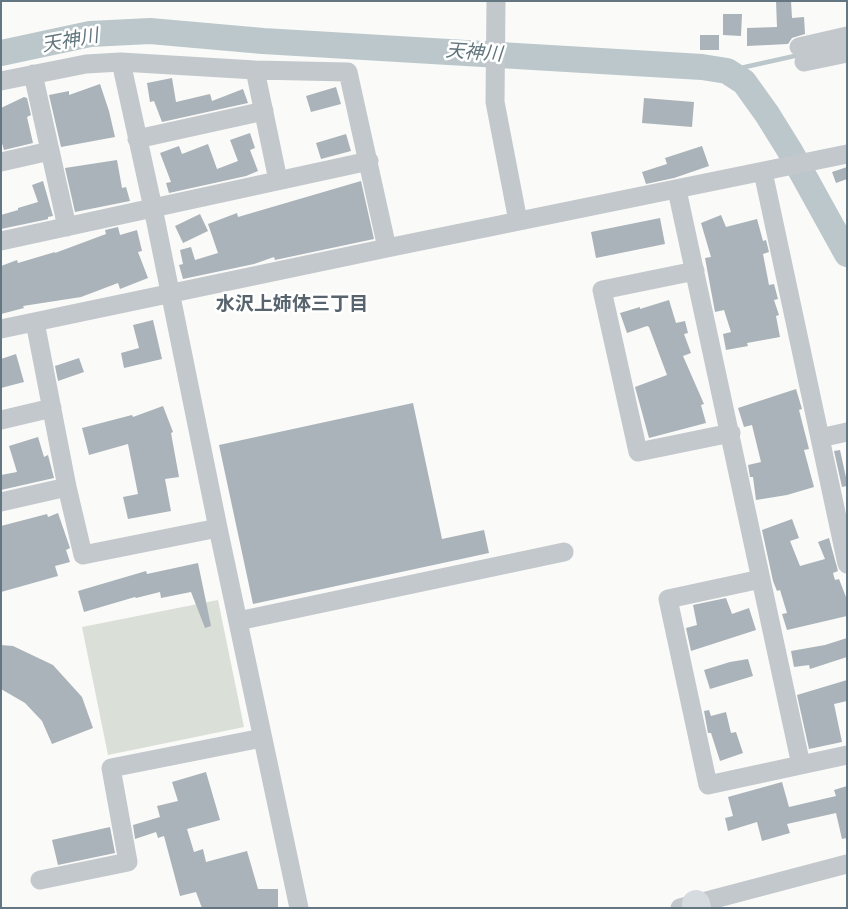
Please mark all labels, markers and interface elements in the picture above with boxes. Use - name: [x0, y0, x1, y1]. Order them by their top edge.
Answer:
- water label: 天神川: [40, 24, 100, 56]
- water label: 天神川: [445, 39, 503, 65]
- district label: 水沢上姉体三丁目: [216, 293, 368, 315]

